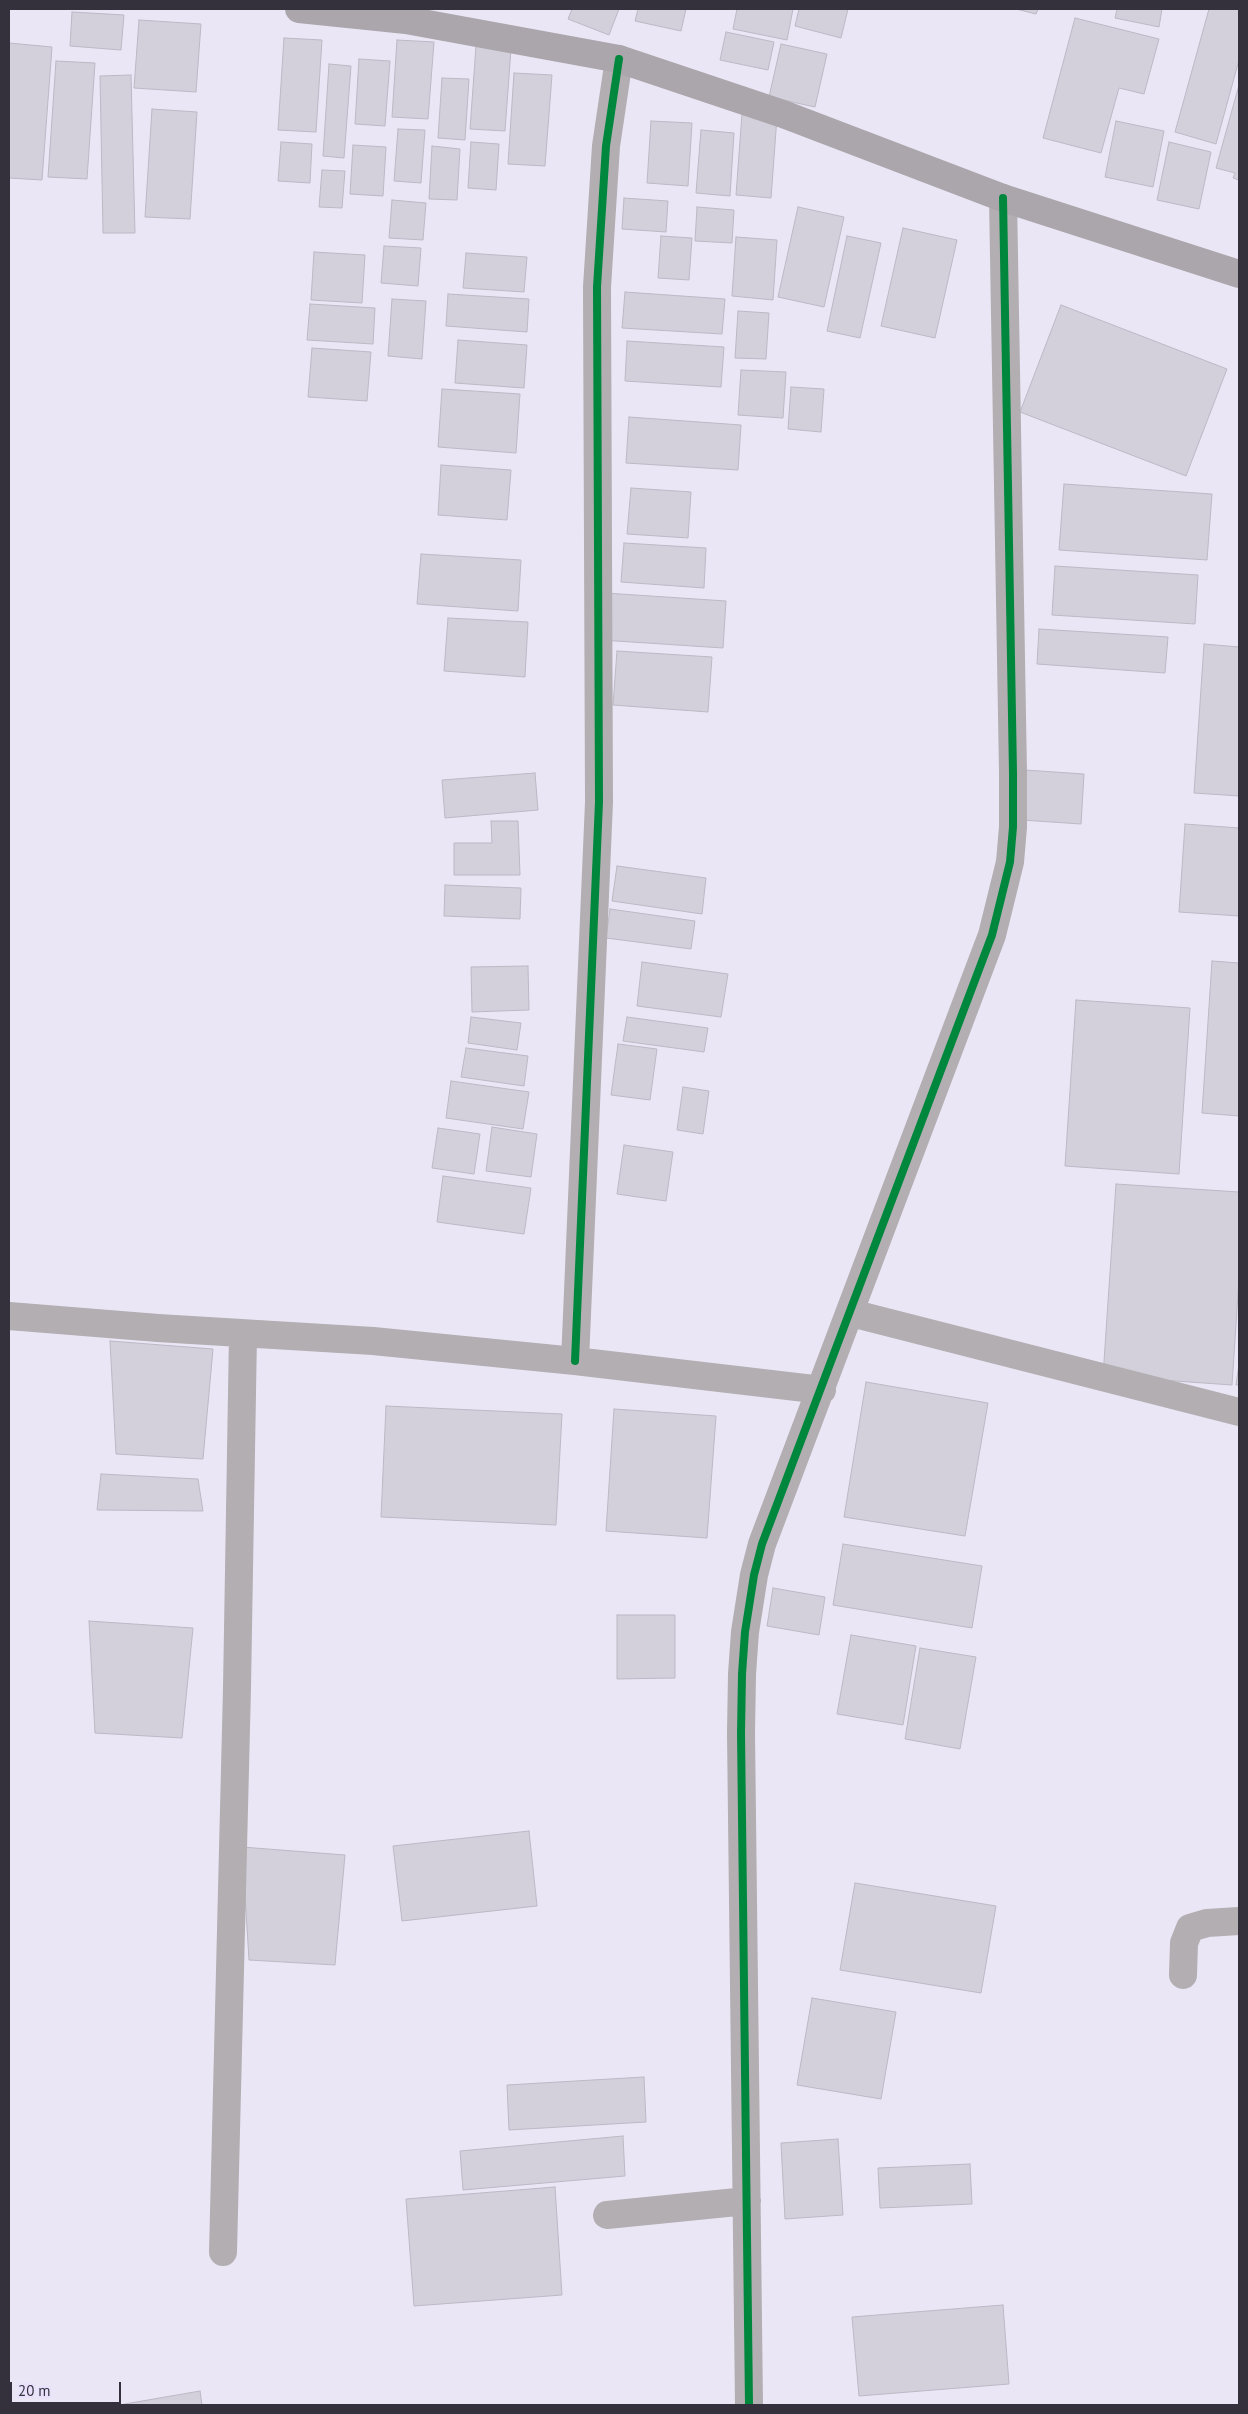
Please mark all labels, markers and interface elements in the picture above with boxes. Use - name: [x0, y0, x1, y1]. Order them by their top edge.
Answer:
- scale bar: [12, 2372, 124, 2404]
- text: 20 m: [18, 2381, 51, 2400]

